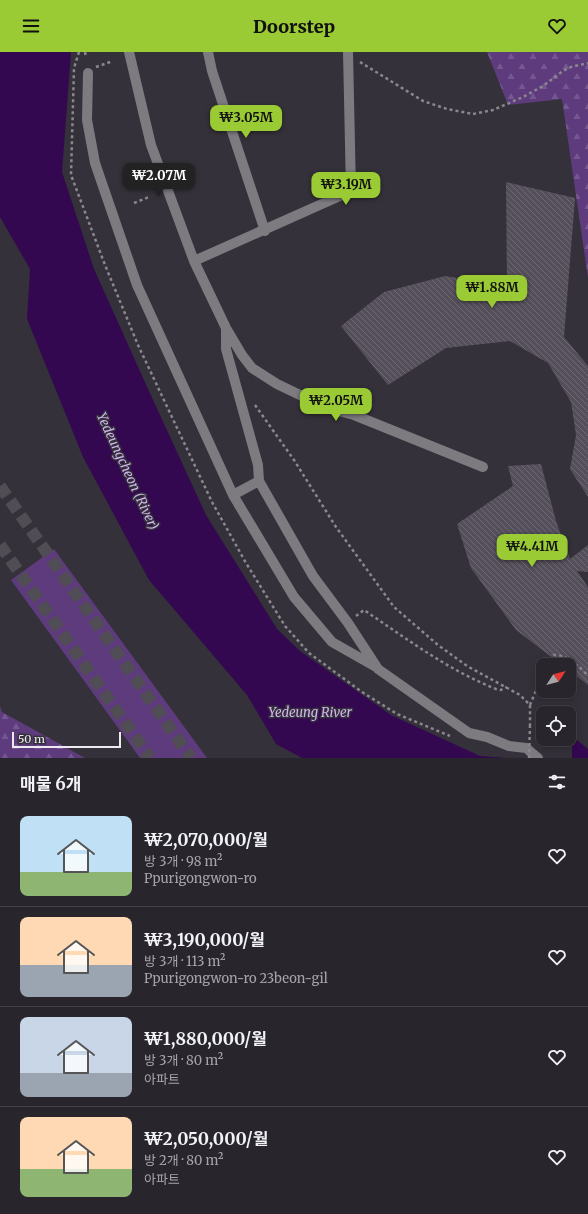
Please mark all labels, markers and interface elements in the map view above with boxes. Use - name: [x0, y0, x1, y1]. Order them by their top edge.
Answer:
- icon: menu: [20, 15, 42, 37]
- text: Doorstep: [253, 15, 335, 38]
- icon: heart: [546, 15, 568, 37]
- pin: ₩3.05M: [213, 105, 279, 139]
- text: ₩3.05M: [219, 109, 273, 126]
- pin: ₩2.07M: [126, 163, 192, 197]
- text: ₩2.07M: [132, 167, 186, 184]
- pin: ₩3.19M: [313, 172, 379, 206]
- text: ₩3.19M: [320, 176, 372, 193]
- pin: ₩1.88M: [459, 275, 525, 309]
- text: ₩1.88M: [465, 279, 519, 296]
- pin: ₩2.05M: [303, 388, 369, 422]
- text: ₩2.05M: [309, 392, 363, 409]
- water label: Yedeungcheon (River): [93, 410, 162, 533]
- pin: ₩4.41M: [499, 534, 565, 568]
- text: ₩4.41M: [506, 538, 558, 555]
- north arrow: [536, 658, 576, 698]
- map controls: [536, 658, 576, 746]
- water label: Yedeung River: [268, 704, 352, 721]
- button: locate: [536, 706, 576, 746]
- scale bar: [12, 730, 121, 749]
- text: 50 m: [18, 732, 45, 746]
- icon: filters: [546, 771, 568, 793]
- text: 매물 6개: [20, 773, 81, 795]
- text: ₩2,070,000/월: [144, 829, 268, 851]
- icon: home: [52, 832, 100, 880]
- icon: heart: [546, 845, 568, 867]
- text: 방 3개 · 98 m²: [144, 853, 222, 870]
- text: Ppurigongwon-ro: [144, 870, 256, 887]
- text: ₩3,190,000/월: [144, 929, 265, 951]
- icon: home: [52, 933, 100, 981]
- icon: heart: [546, 946, 568, 968]
- text: 방 3개 · 113 m²: [144, 953, 225, 970]
- text: Ppurigongwon-ro 23beon-gil: [144, 970, 328, 987]
- text: ₩1,880,000/월: [144, 1028, 267, 1050]
- icon: home: [52, 1033, 100, 1081]
- icon: heart: [546, 1046, 568, 1068]
- text: 방 3개 · 80 m²: [144, 1052, 223, 1069]
- text: 아파트: [144, 1071, 180, 1088]
- text: ₩2,050,000/월: [144, 1128, 268, 1150]
- icon: home: [52, 1133, 100, 1181]
- icon: heart: [546, 1146, 568, 1168]
- text: 방 2개 · 80 m²: [144, 1152, 223, 1169]
- text: 아파트: [144, 1171, 180, 1188]

